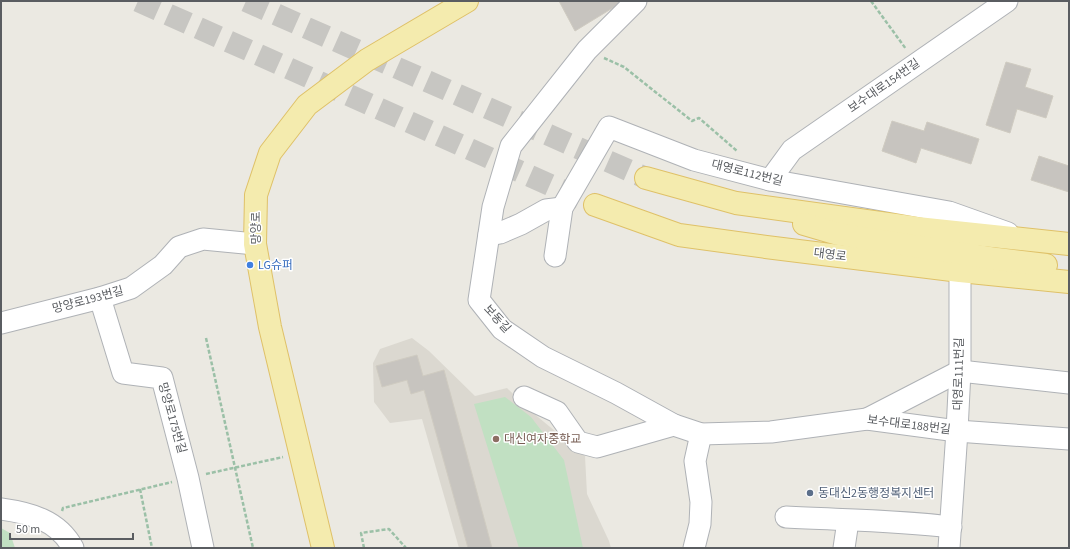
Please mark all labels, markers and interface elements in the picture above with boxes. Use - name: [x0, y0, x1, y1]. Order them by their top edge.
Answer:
- street label: 보수대로154번길: [845, 55, 923, 117]
- street label: 대영로112번길: [709, 156, 785, 190]
- street label: 망양로: [248, 211, 265, 245]
- street label: 대영로: [813, 245, 847, 265]
- place label: LG슈퍼: [258, 257, 293, 274]
- marker: LG슈퍼: [245, 260, 255, 270]
- street label: 망양로193번길: [50, 282, 126, 318]
- street label: 보동길: [479, 301, 515, 337]
- street label: 대영로111번길: [950, 337, 968, 411]
- street label: 망양로175번길: [154, 381, 190, 455]
- street label: 보수대로188번길: [866, 411, 952, 439]
- place label: 대신여자중학교: [504, 431, 581, 448]
- marker: 대신여자중학교: [491, 434, 501, 444]
- place label: 동대신2동행정복지센터: [818, 485, 934, 502]
- marker: 동대신2동행정복지센터: [805, 488, 815, 498]
- scale bar: [10, 515, 133, 541]
- text: 50 m: [16, 521, 40, 538]

